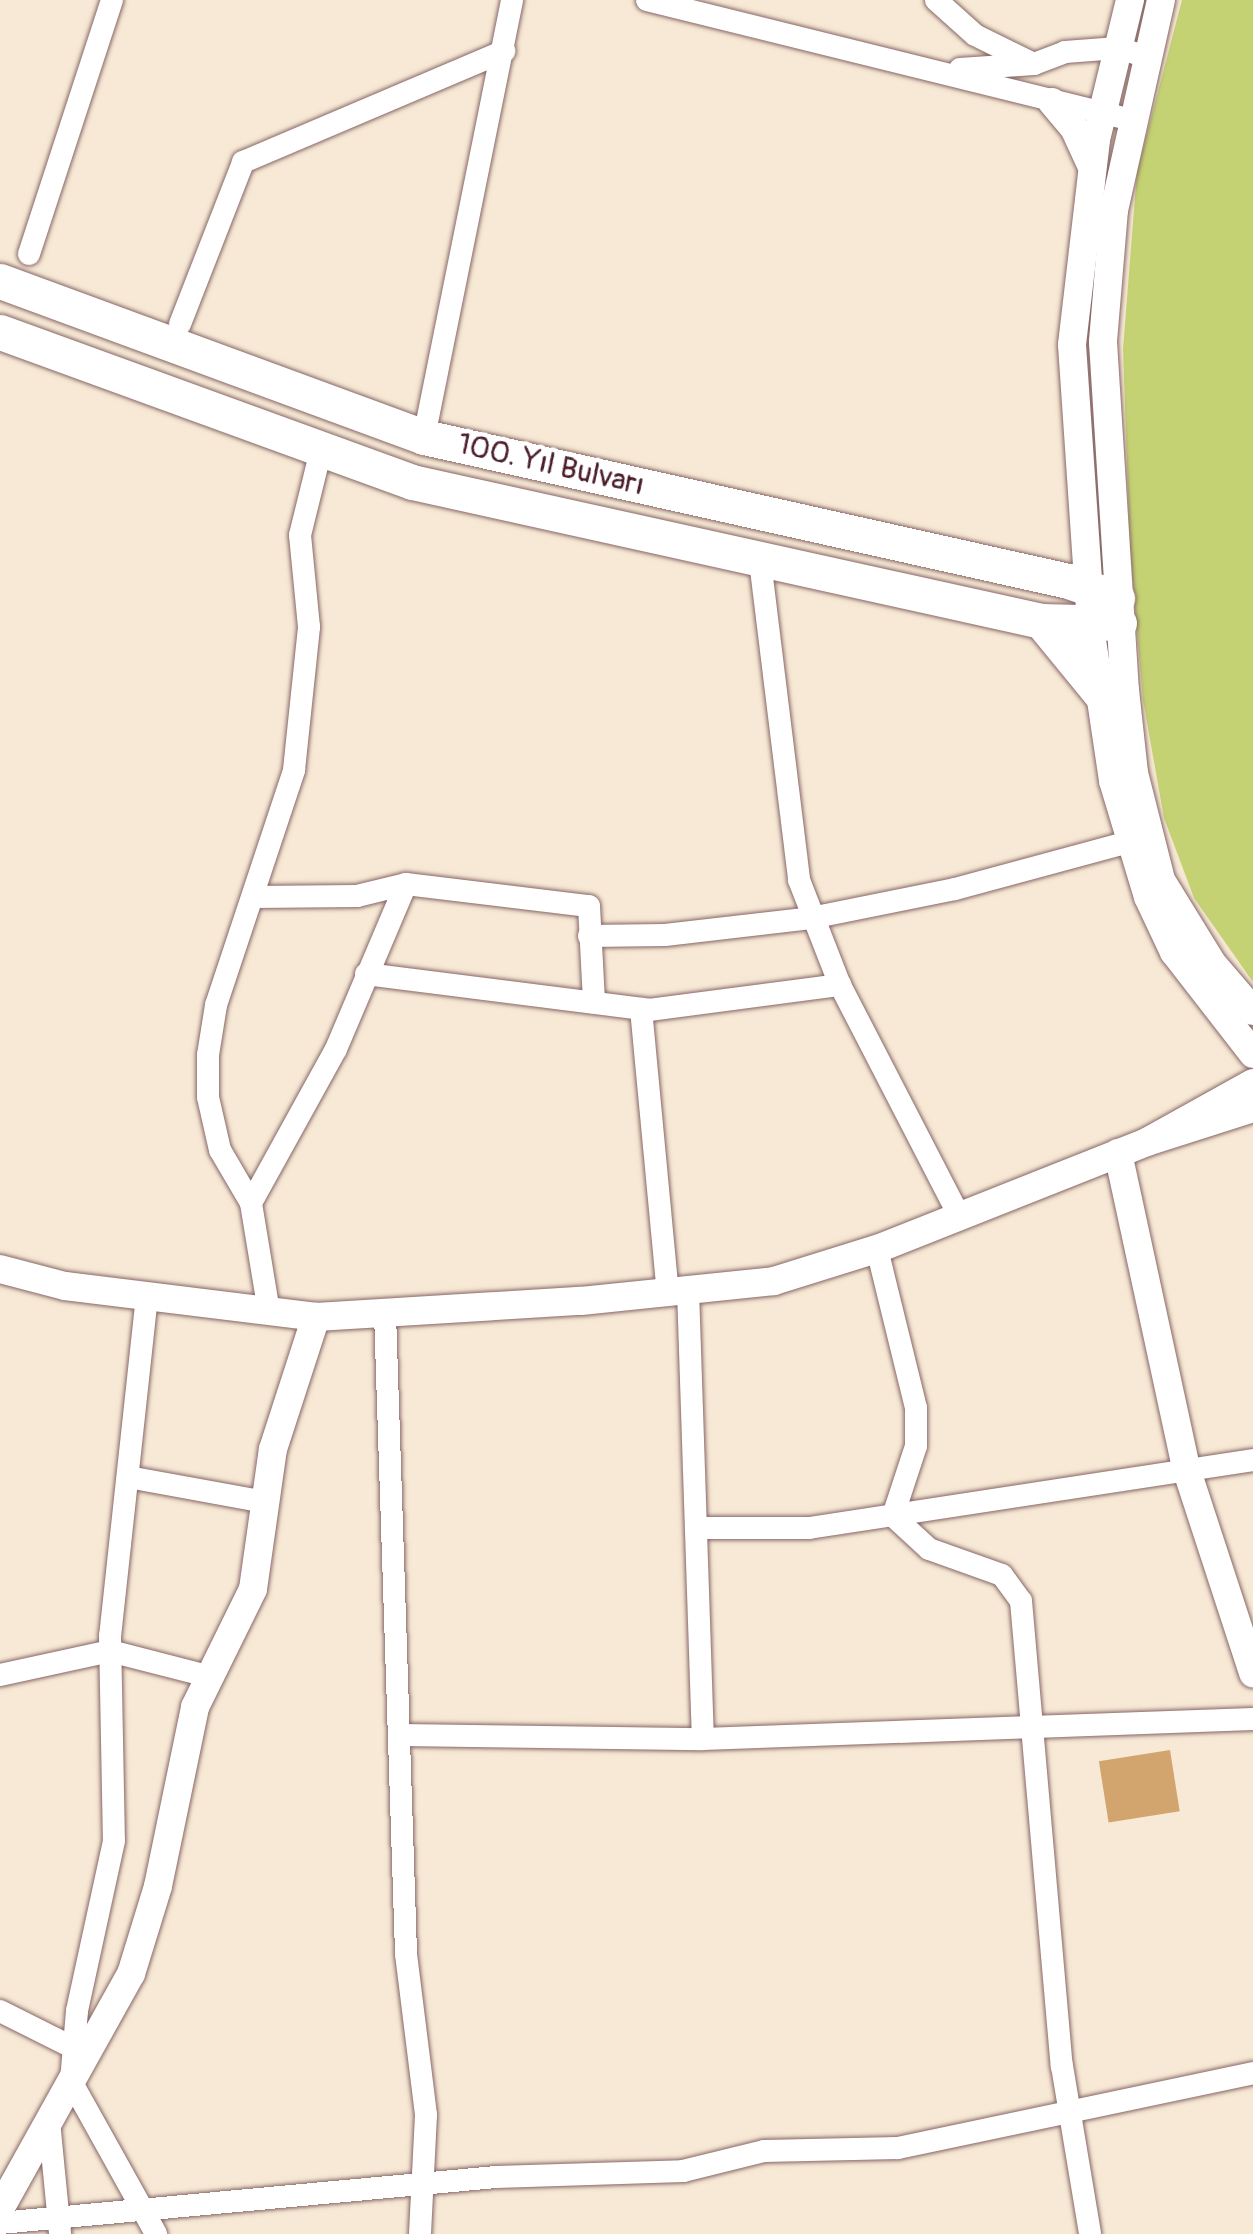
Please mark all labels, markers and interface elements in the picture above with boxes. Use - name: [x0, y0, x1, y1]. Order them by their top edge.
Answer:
- street label: 100. Yıl Bulvarı: [454, 426, 648, 504]

